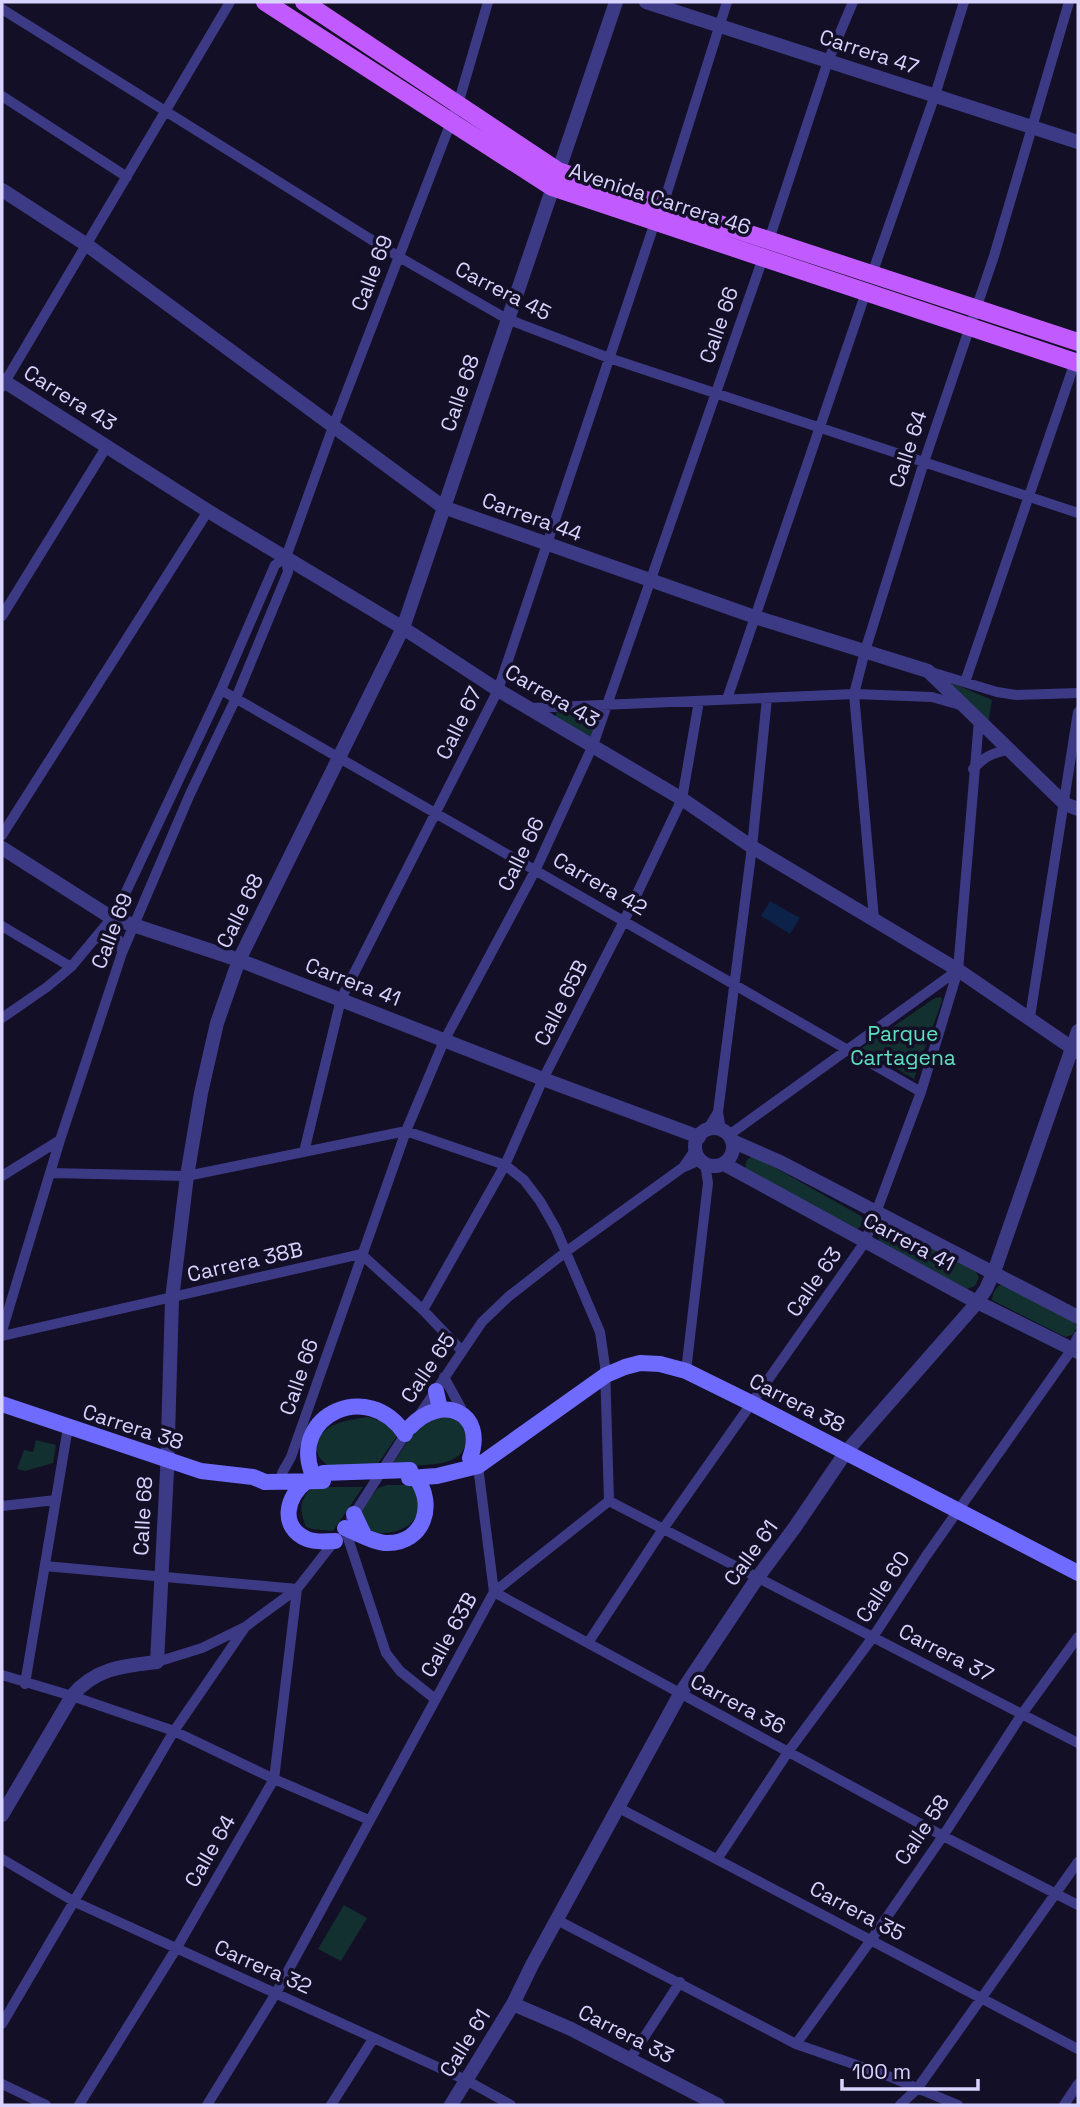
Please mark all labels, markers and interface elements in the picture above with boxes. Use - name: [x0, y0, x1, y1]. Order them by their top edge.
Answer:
- street label: Carrera 47: [816, 23, 922, 80]
- street label: Avenida Carrera 46: [566, 156, 755, 241]
- street label: Calle 69: [345, 231, 398, 315]
- street label: Carrera 45: [451, 255, 556, 326]
- street label: Calle 66: [693, 283, 744, 367]
- street label: Calle 68: [434, 351, 485, 435]
- street label: Carrera 43: [19, 358, 122, 437]
- street label: Calle 64: [882, 407, 933, 491]
- street label: Carrera 44: [478, 486, 586, 547]
- street label: Carrera 43: [500, 658, 604, 733]
- street label: Calle 67: [429, 682, 488, 764]
- street label: Calle 66: [491, 812, 550, 895]
- street label: Carrera 42: [548, 846, 652, 921]
- street label: Calle 68: [210, 869, 269, 952]
- street label: Calle 69: [85, 889, 138, 973]
- street label: Carrera 41: [302, 951, 405, 1012]
- street label: Calle 65B: [527, 955, 594, 1050]
- park label: Parque Cartagena: [850, 1020, 956, 1071]
- street label: Carrera 41: [859, 1206, 960, 1277]
- street label: Carrera 38B: [184, 1235, 305, 1288]
- street label: Calle 63: [780, 1242, 847, 1322]
- street label: Calle 65: [394, 1327, 461, 1408]
- street label: Calle 66: [273, 1335, 324, 1419]
- street label: Carrera 38: [745, 1367, 850, 1438]
- street label: Carrera 38: [79, 1398, 187, 1455]
- street label: Calle 68: [127, 1476, 158, 1556]
- street label: Calle 61: [718, 1514, 784, 1591]
- street label: Calle 60: [849, 1546, 916, 1628]
- street label: Calle 63B: [414, 1588, 483, 1682]
- street label: Carrera 37: [894, 1617, 998, 1688]
- street label: Carrera 36: [686, 1667, 790, 1740]
- street label: Calle 58: [888, 1789, 955, 1870]
- street label: Calle 64: [178, 1810, 241, 1892]
- street label: Carrera 35: [805, 1874, 909, 1947]
- street label: Carrera 32: [210, 1933, 316, 2000]
- street label: Carrera 33: [574, 1998, 679, 2069]
- street label: Calle 61: [433, 2004, 496, 2082]
- scale bar: [842, 2048, 978, 2092]
- text: 100 m: [852, 2058, 911, 2085]

